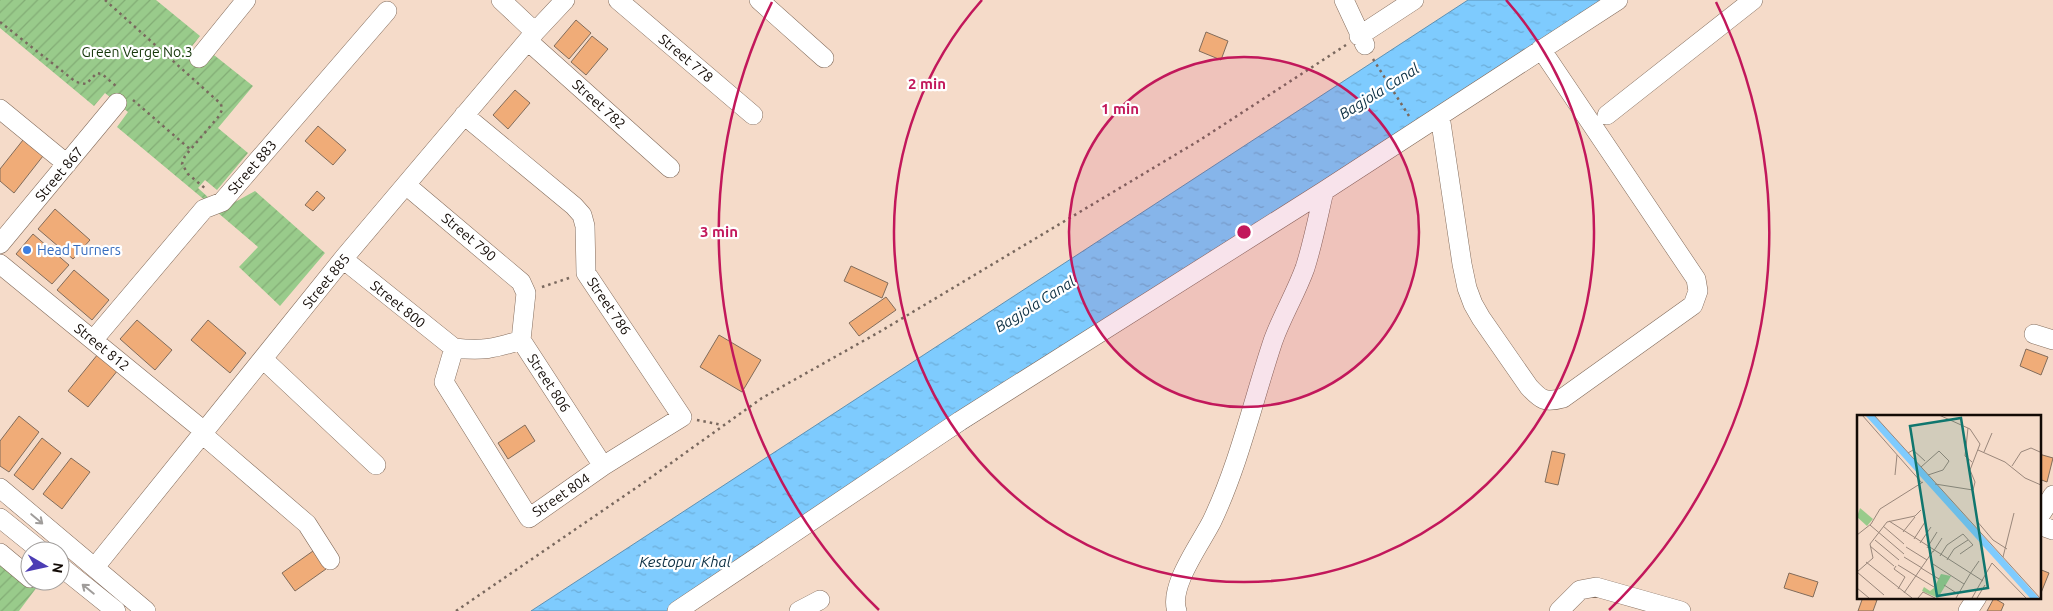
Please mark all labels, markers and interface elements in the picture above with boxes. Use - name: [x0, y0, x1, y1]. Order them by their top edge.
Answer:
- street label: Street 778: [656, 31, 716, 85]
- park label: Green Verge No.3: [81, 44, 193, 60]
- water label: Bagjola Canal: [1336, 59, 1423, 122]
- text: 2 min: [908, 75, 946, 92]
- street label: Street 782: [569, 76, 629, 132]
- text: 1 min: [1101, 100, 1139, 117]
- street label: Street 883: [224, 137, 280, 197]
- street label: Street 867: [32, 144, 86, 204]
- street label: Street 790: [439, 210, 499, 264]
- text: 3 min: [700, 223, 738, 240]
- centre of rings: [1235, 223, 1253, 241]
- place label: Head Turners: [37, 242, 121, 258]
- marker: Head Turners: [21, 244, 33, 256]
- street label: Street 885: [299, 250, 353, 312]
- water label: Bagjola Canal: [992, 272, 1079, 335]
- street label: Street 786: [584, 274, 634, 338]
- street label: Street 800: [367, 277, 429, 331]
- street label: Street 812: [71, 320, 133, 374]
- street label: Street 806: [524, 351, 574, 415]
- inset map: [1857, 415, 2040, 598]
- street label: Street 804: [529, 470, 593, 520]
- one-way arrow: [31, 514, 44, 525]
- north arrow: [20, 541, 70, 591]
- water label: Kestopur Khal: [639, 553, 732, 570]
- text: N: [49, 562, 67, 574]
- one-way arrow: [82, 583, 95, 594]

